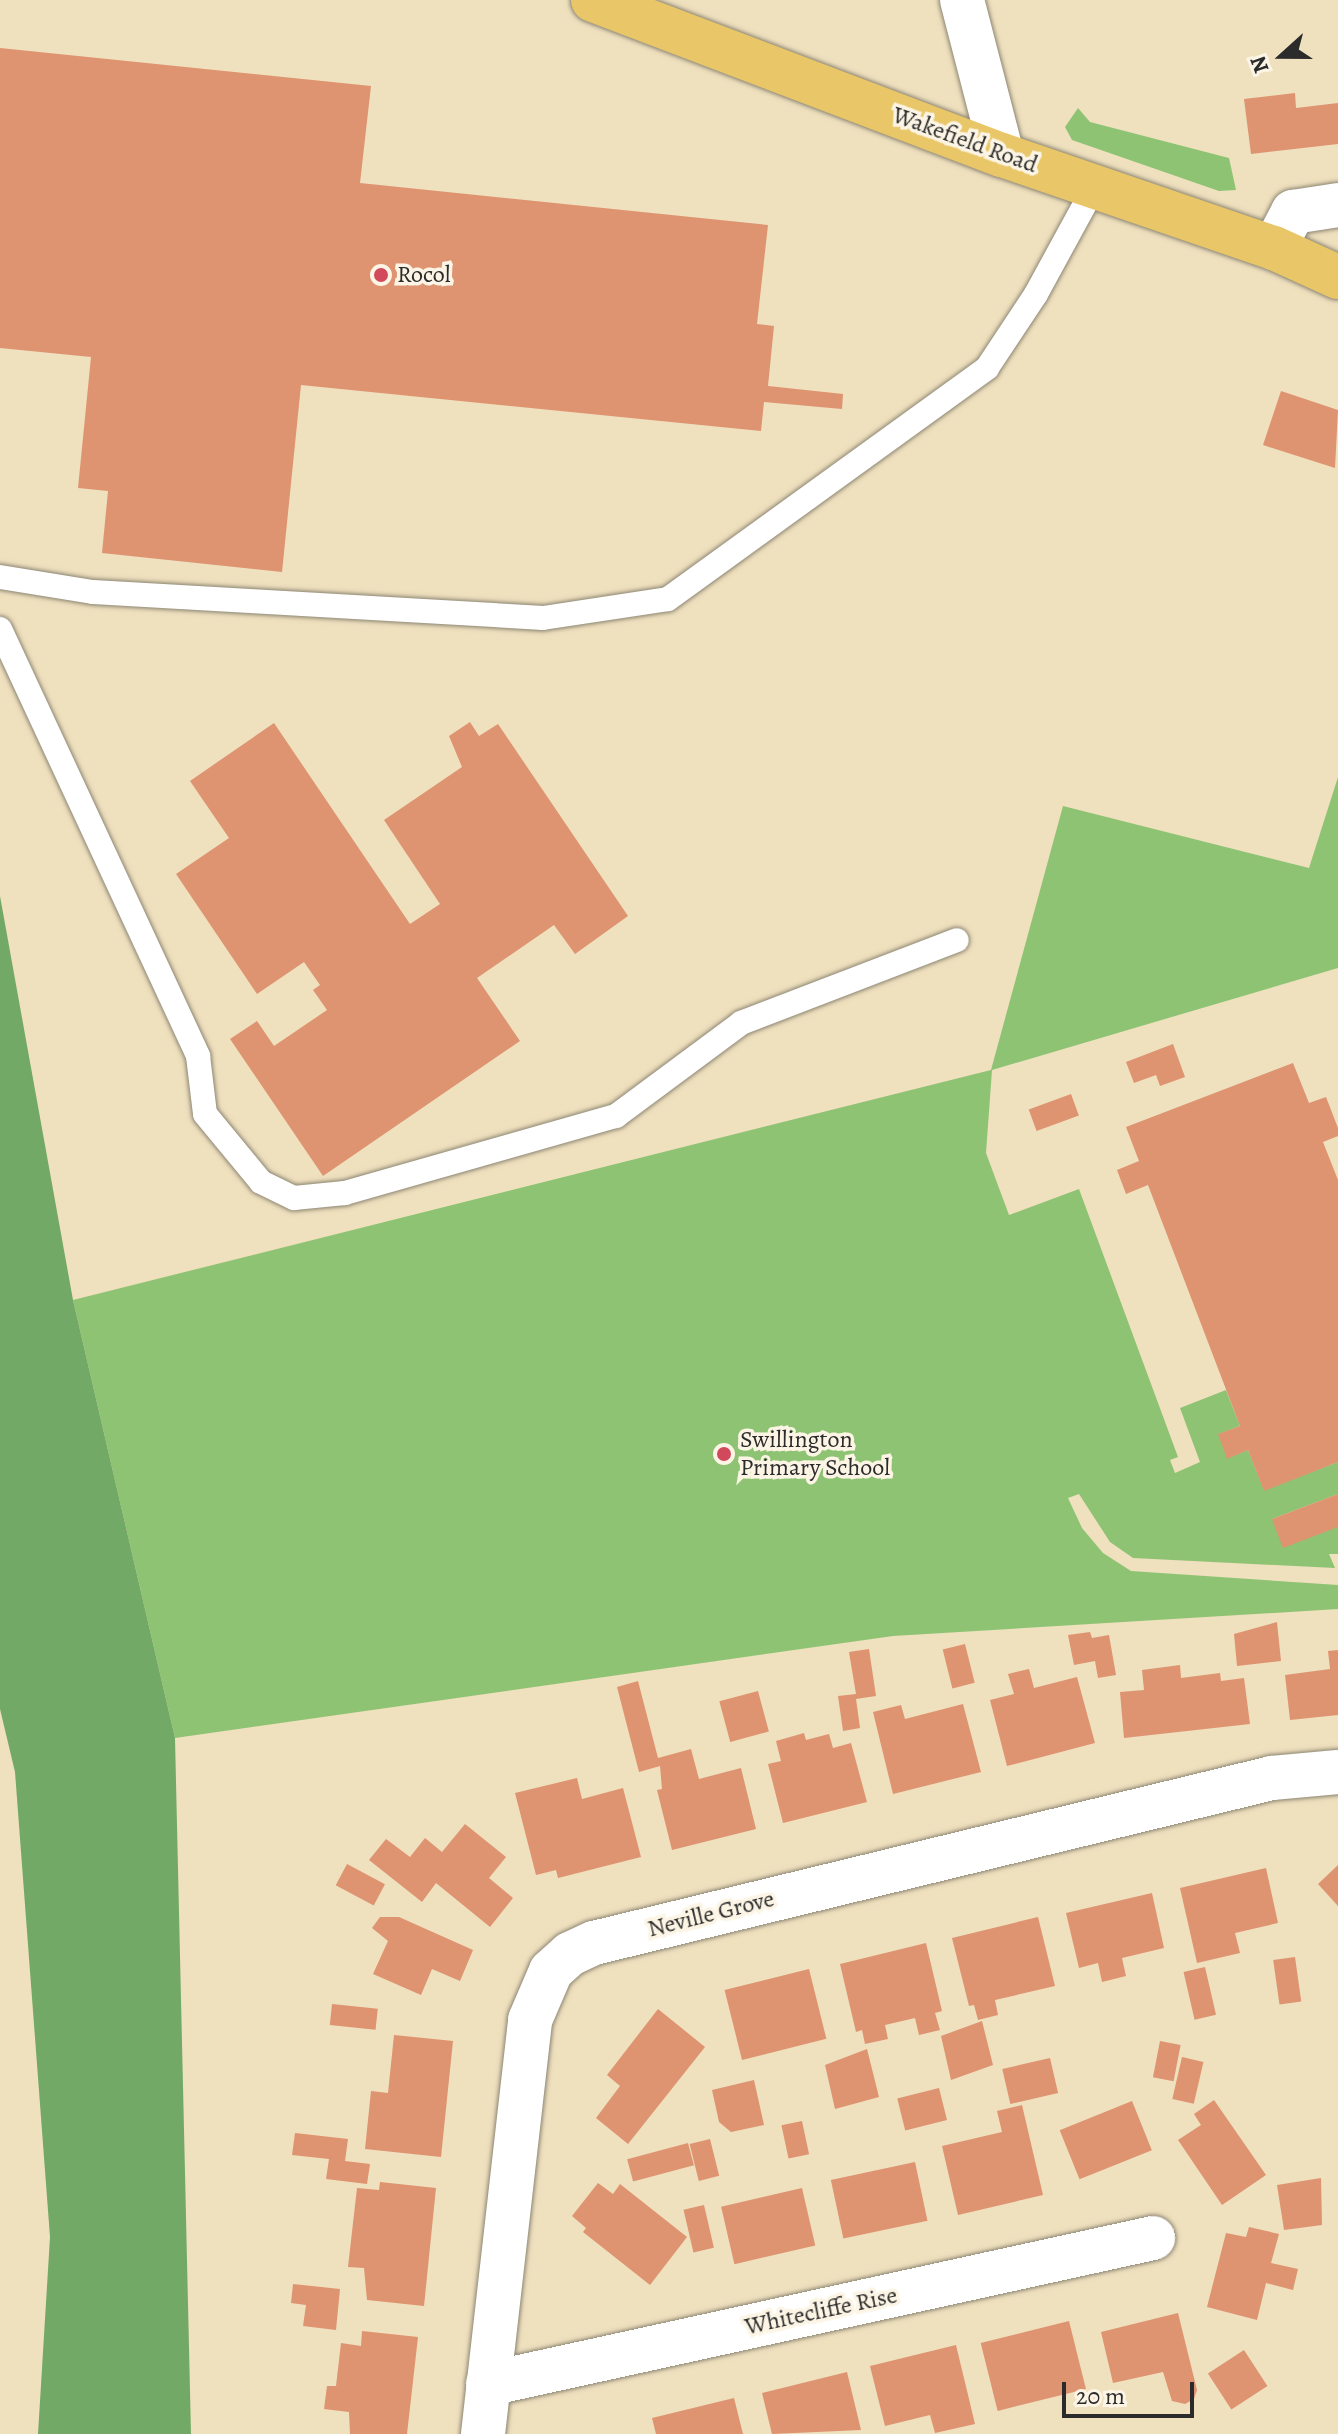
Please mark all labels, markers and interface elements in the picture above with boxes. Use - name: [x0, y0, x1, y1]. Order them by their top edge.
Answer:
- north arrow: [1242, 16, 1322, 96]
- text: N: [1243, 52, 1276, 77]
- street label: Wakefield Road: [889, 100, 1041, 180]
- place label: Rocol: [397, 261, 451, 289]
- marker: Rocol: [372, 266, 390, 284]
- place label: Swillington Primary School: [740, 1426, 890, 1482]
- marker: Swillington Primary School: [715, 1445, 733, 1463]
- street label: Neville Grove: [645, 1884, 777, 1944]
- street label: Whitecliffe Rise: [742, 2281, 900, 2341]
- scale bar: [1066, 2366, 1198, 2416]
- text: 20 m: [1076, 2380, 1125, 2412]

